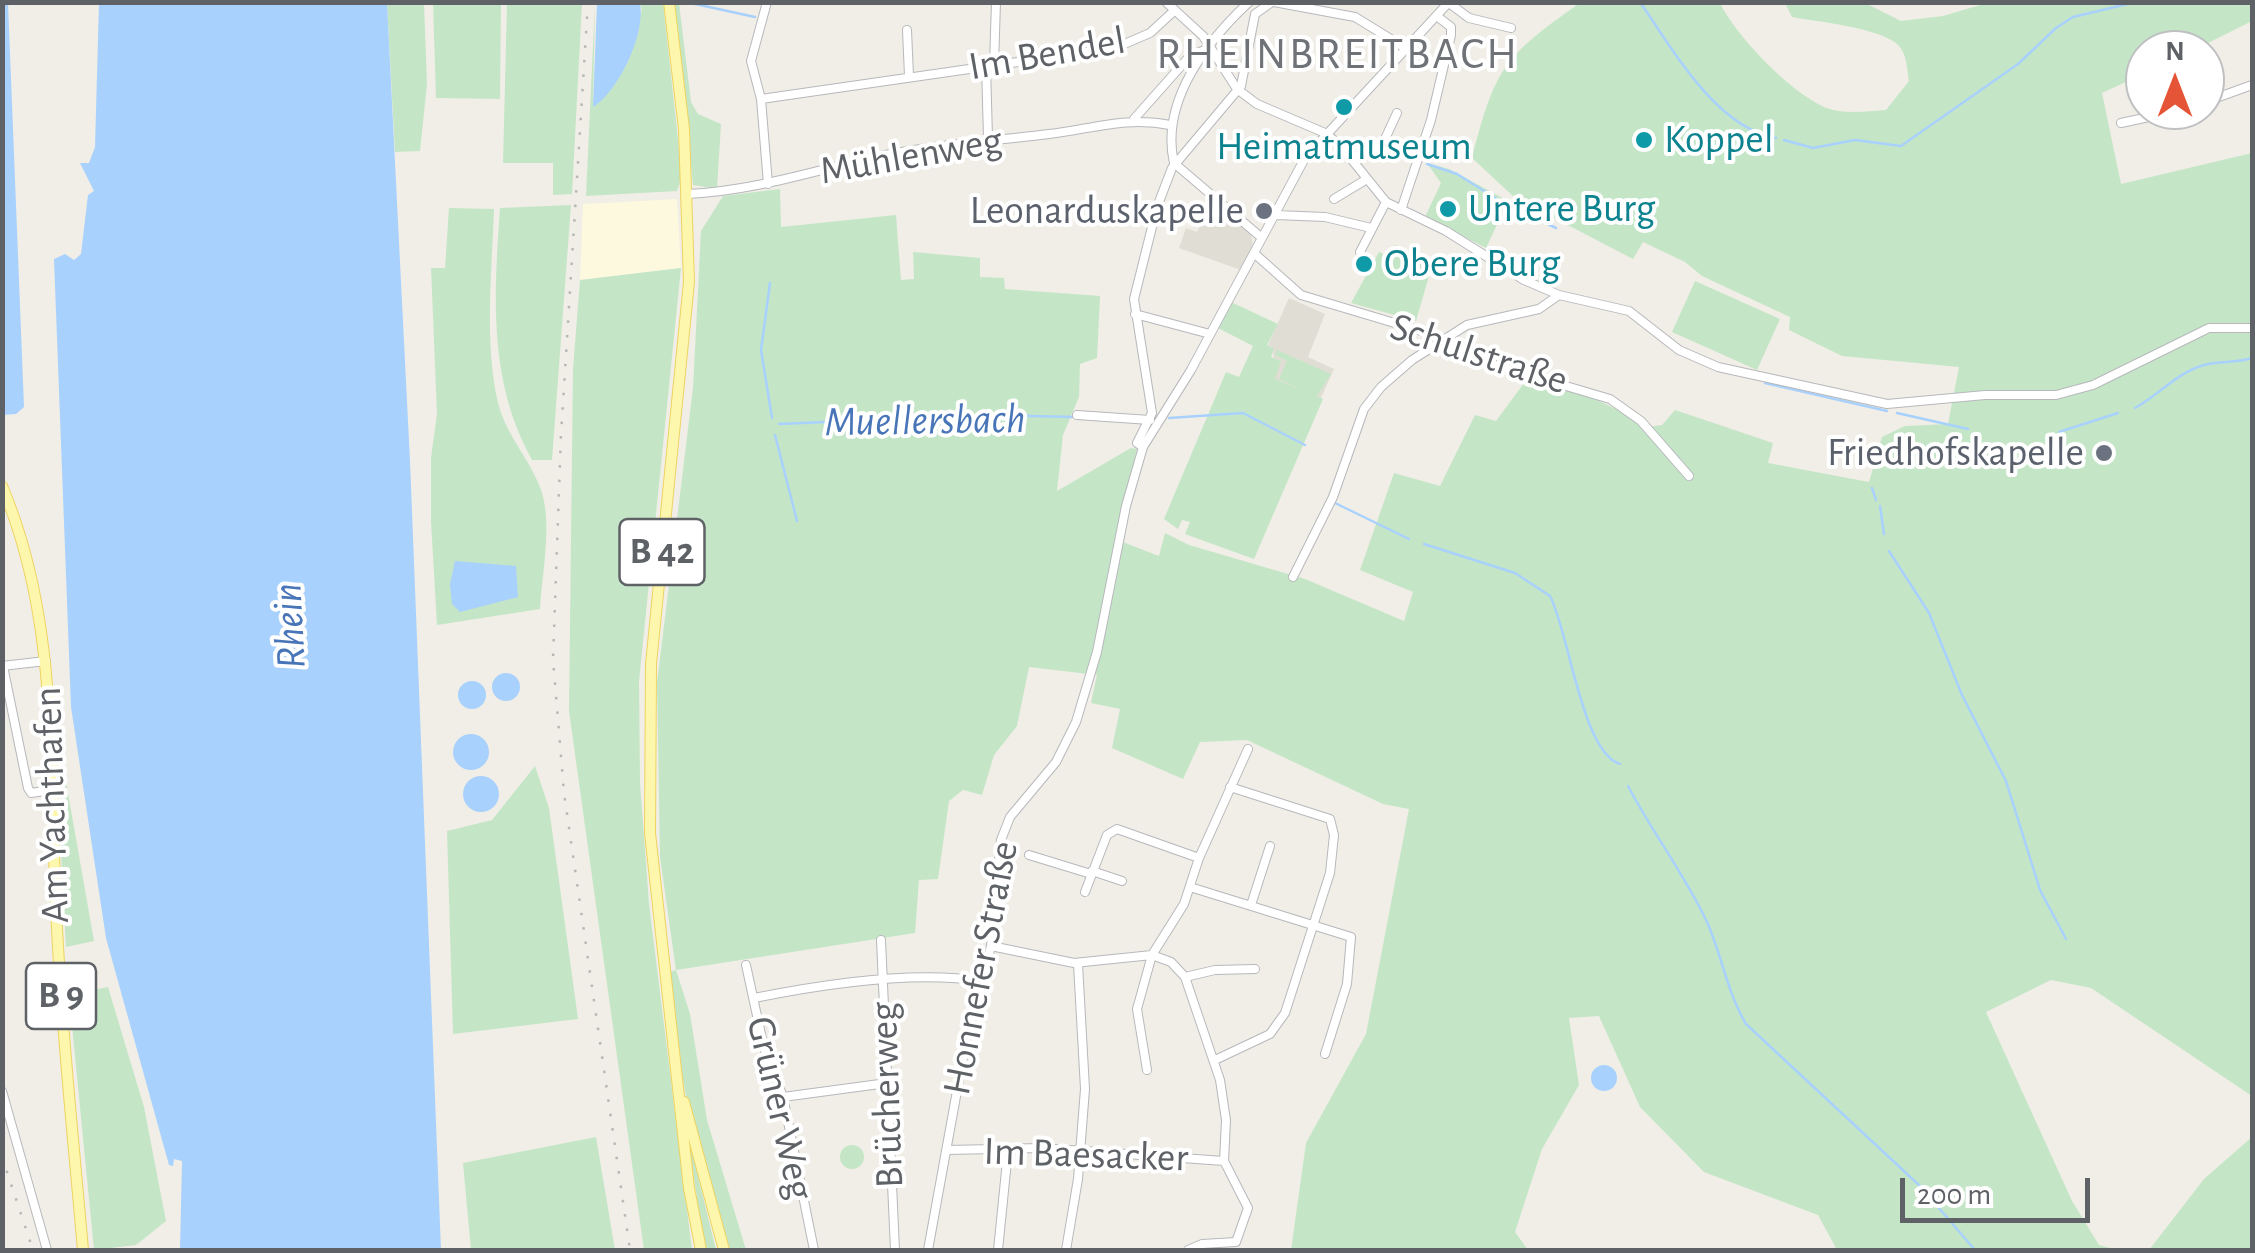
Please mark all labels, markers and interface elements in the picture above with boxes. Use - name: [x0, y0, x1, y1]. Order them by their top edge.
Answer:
- street label: Im Bendel: [965, 17, 1129, 91]
- district label: RHEINBREITBACH: [1156, 27, 1520, 81]
- north arrow: [2125, 30, 2225, 130]
- text: N: [2165, 38, 2185, 66]
- marker: Heimatmuseum: [1333, 96, 1355, 118]
- street label: Mühlenweg: [816, 116, 1006, 196]
- place label: Koppel: [1664, 116, 1774, 164]
- place label: Heimatmuseum: [1216, 123, 1472, 171]
- marker: Koppel: [1633, 129, 1655, 151]
- place label: Untere Burg: [1468, 185, 1655, 233]
- place label: Leonarduskapelle: [970, 187, 1244, 235]
- marker: Untere Burg: [1437, 198, 1459, 220]
- marker: Leonarduskapelle: [1253, 200, 1275, 222]
- place label: Obere Burg: [1384, 240, 1560, 288]
- marker: Obere Burg: [1353, 253, 1375, 275]
- street label: Schulstraße: [1384, 303, 1574, 405]
- water label: Muellersbach: [824, 394, 1026, 448]
- place label: Friedhofskapelle: [1827, 429, 2084, 477]
- marker: Friedhofskapelle: [2093, 442, 2115, 464]
- road number: B 42: [620, 519, 704, 585]
- water label: Rhein: [263, 582, 317, 670]
- street label: Am Yachthafen: [24, 686, 80, 924]
- street label: Honnefer Straße: [933, 837, 1029, 1099]
- road number: B 9: [26, 963, 96, 1029]
- street label: Brücherweg: [860, 1001, 914, 1189]
- street label: Grüner Weg: [736, 1012, 824, 1204]
- street label: Im Baesacker: [983, 1127, 1189, 1183]
- scale bar: [1905, 1158, 2095, 1220]
- text: 200 m: [1917, 1180, 1991, 1210]

